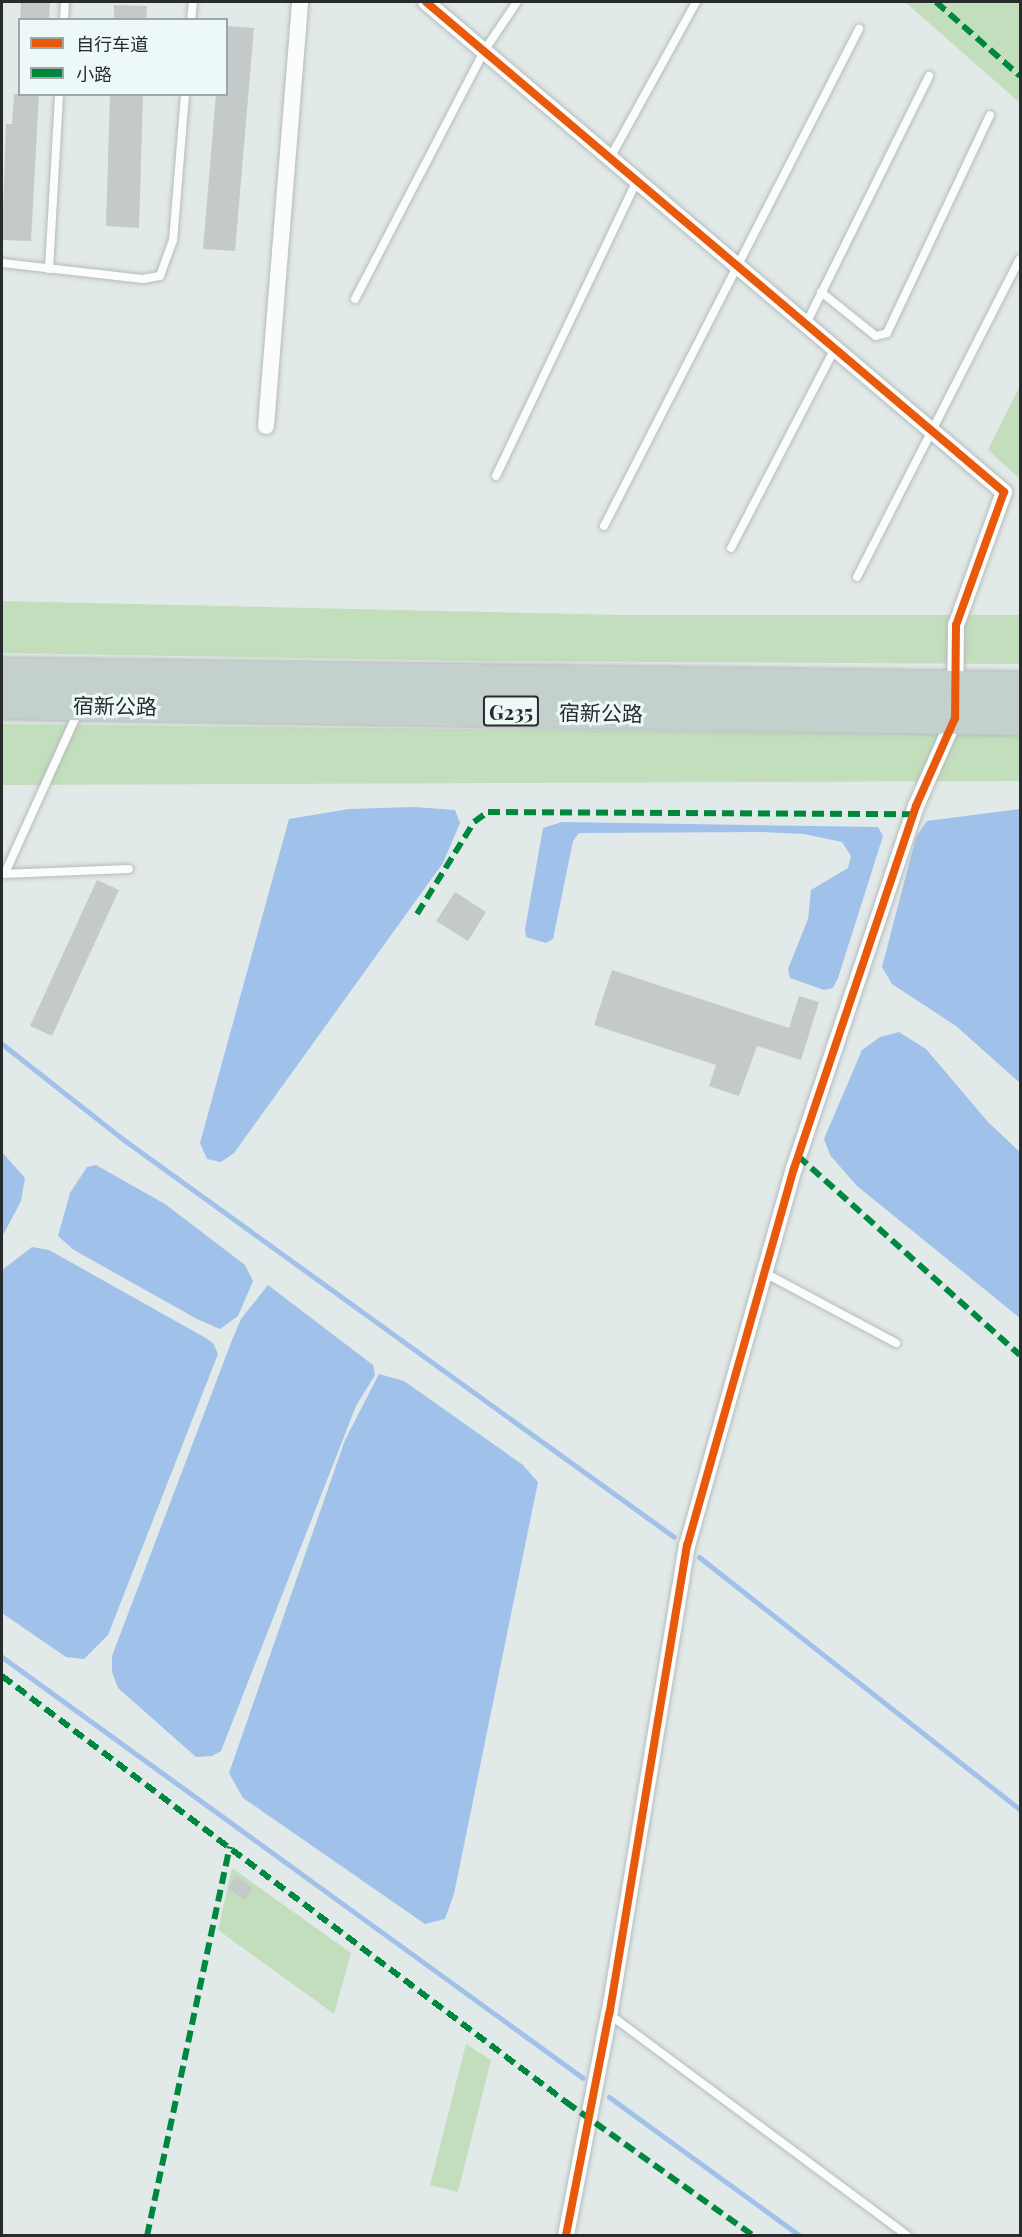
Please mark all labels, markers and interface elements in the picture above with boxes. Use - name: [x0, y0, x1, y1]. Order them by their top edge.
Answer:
- legend: [18, 18, 228, 96]
- text: 自行车道: [76, 32, 148, 56]
- text: 小路: [76, 62, 112, 86]
- street label: 宿新公路: [73, 692, 157, 718]
- road number: G235: [482, 694, 540, 728]
- street label: 宿新公路: [559, 699, 643, 725]

